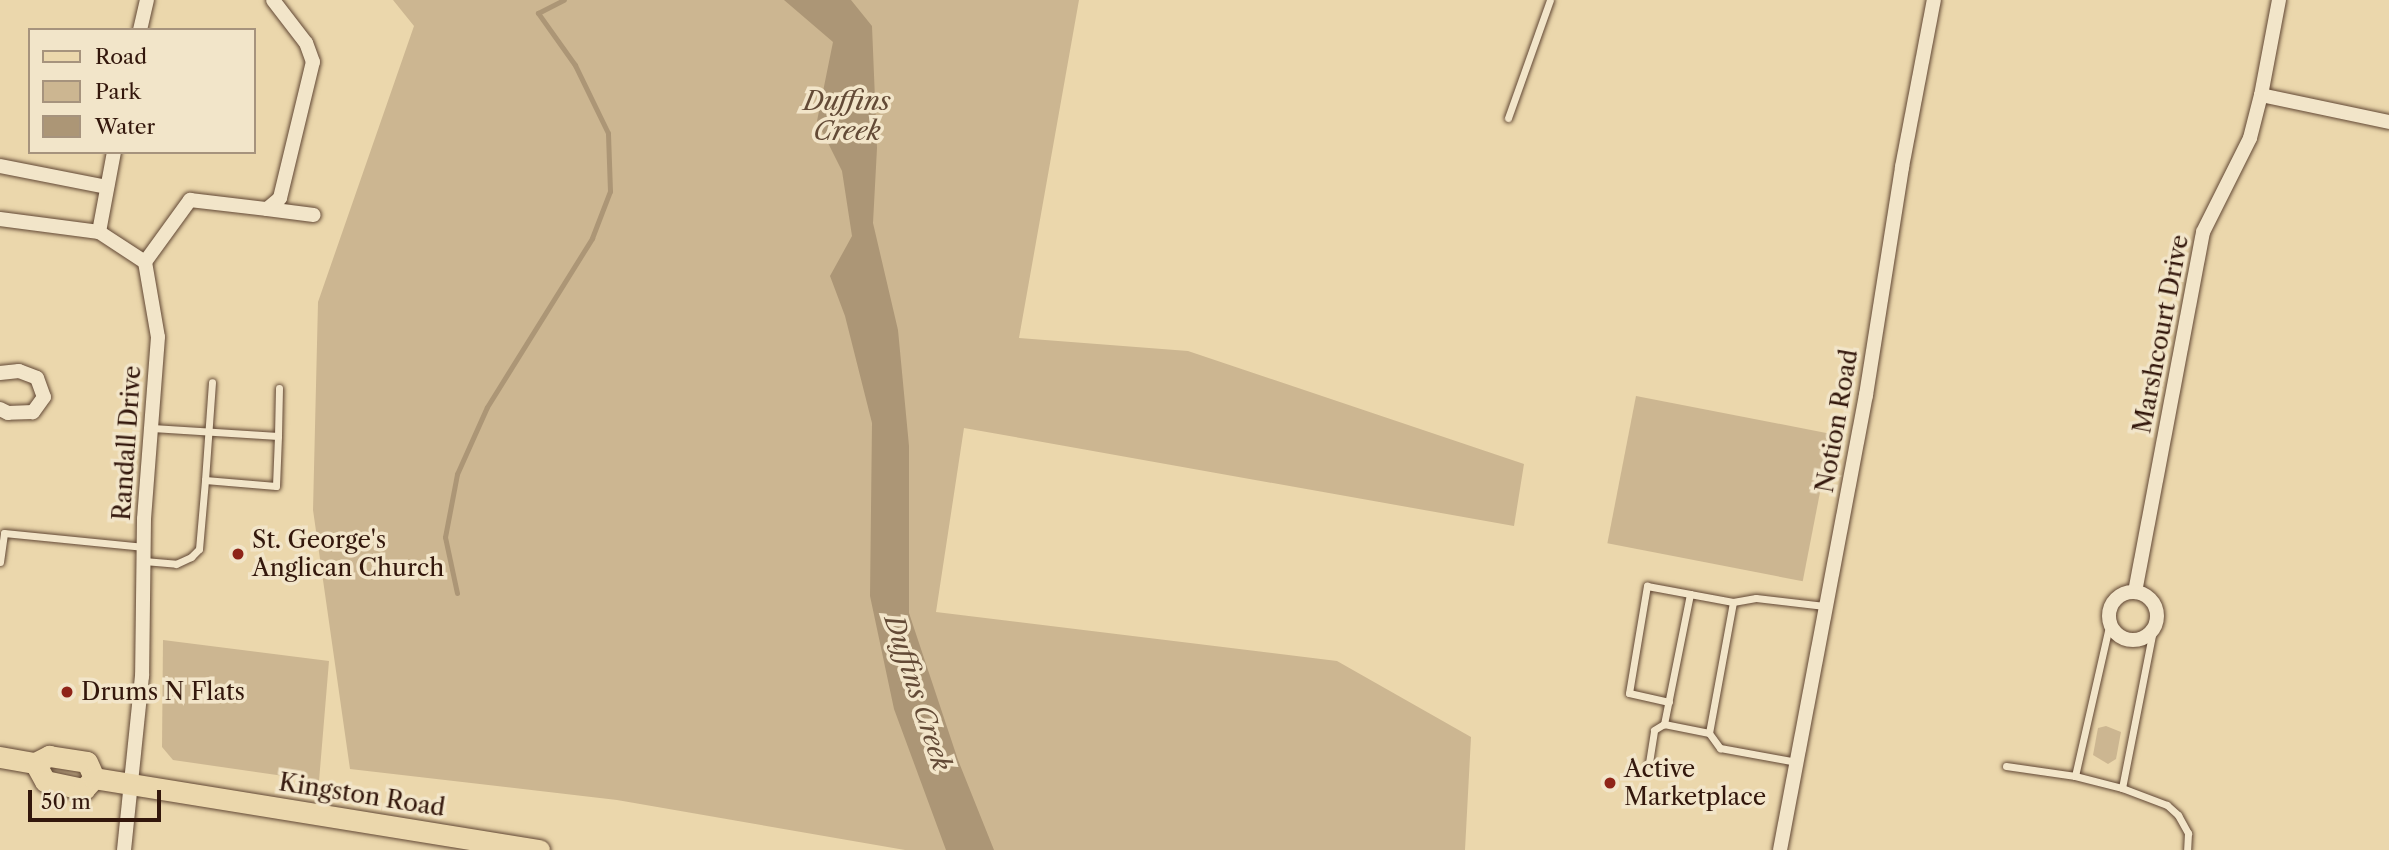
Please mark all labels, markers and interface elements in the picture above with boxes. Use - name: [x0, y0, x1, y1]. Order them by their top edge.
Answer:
- legend: [28, 28, 256, 154]
- text: Road: [95, 44, 147, 69]
- text: Park: [95, 79, 141, 104]
- water label: Duffins Creek: [803, 86, 891, 148]
- text: Water: [95, 114, 155, 139]
- street label: Marshcourt Drive: [2128, 232, 2194, 436]
- street label: Notion Road: [1810, 347, 1864, 495]
- street label: Randall Drive: [107, 364, 147, 522]
- place label: St. George's Anglican Church: [252, 526, 444, 582]
- marker: St. George's Anglican Church: [230, 546, 246, 562]
- water label: Duffins Creek: [877, 611, 957, 775]
- place label: Drums N Flats: [81, 678, 245, 706]
- marker: Drums N Flats: [59, 684, 75, 700]
- place label: Active Marketplace: [1624, 755, 1766, 811]
- street label: Kingston Road: [277, 768, 447, 822]
- marker: Active Marketplace: [1602, 775, 1618, 791]
- scale bar: [32, 776, 164, 820]
- text: 50 m: [41, 789, 91, 814]

